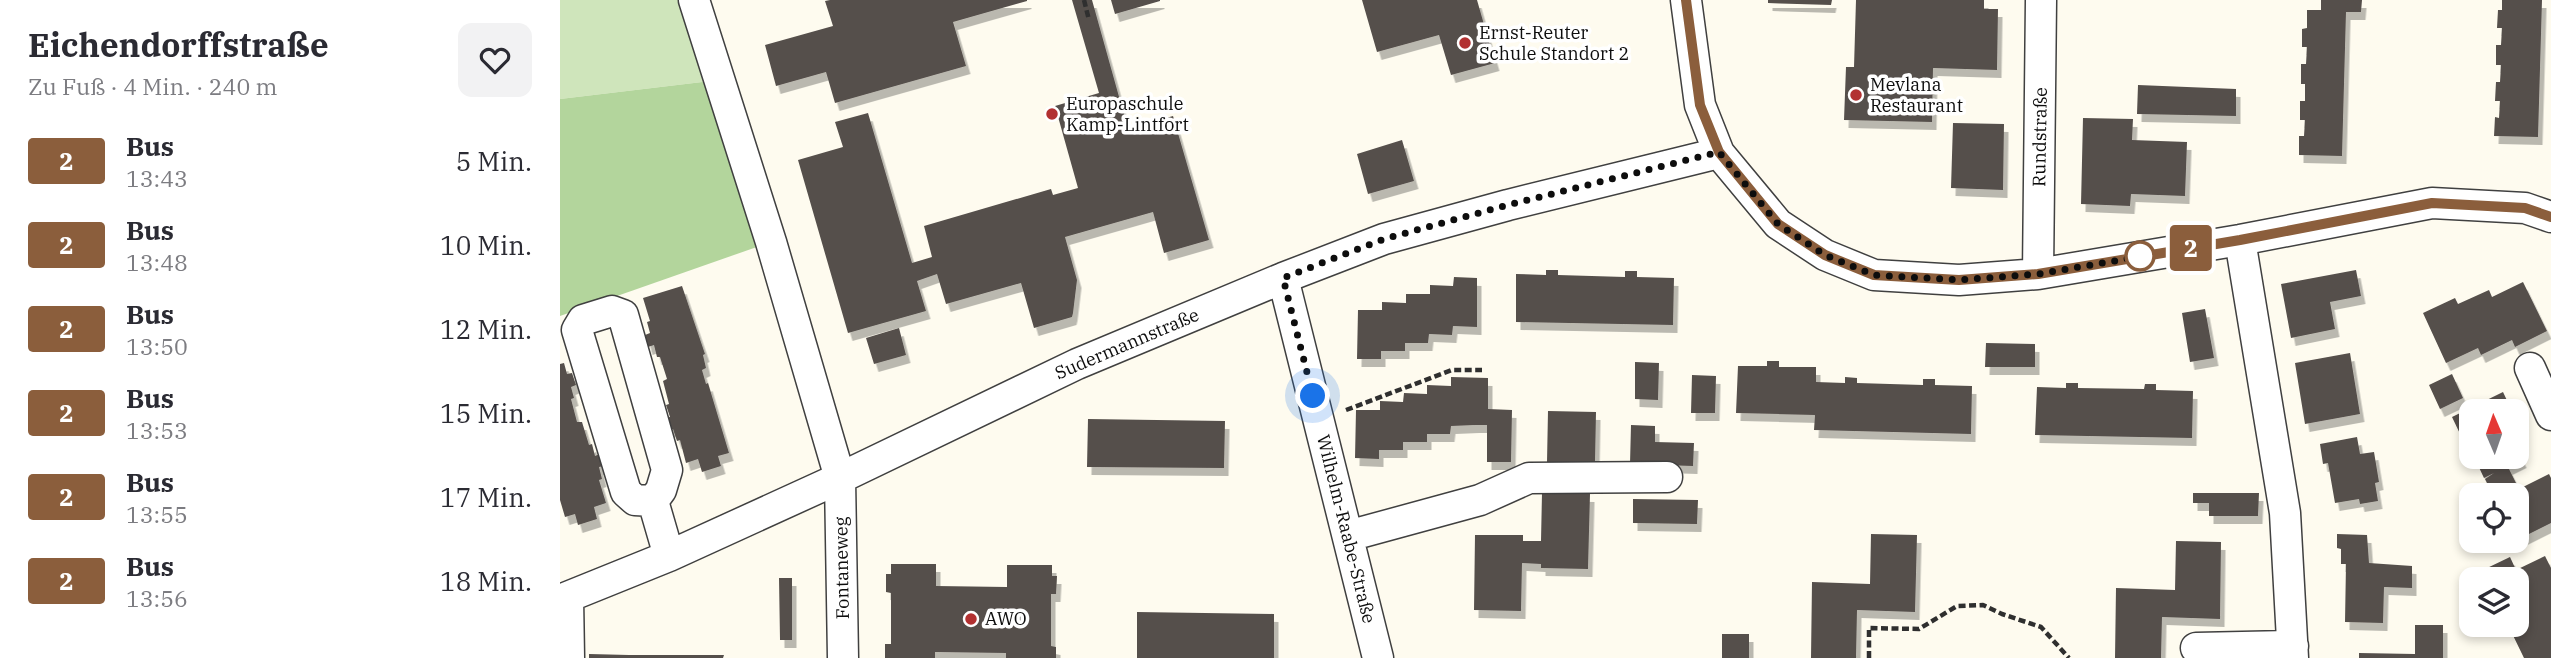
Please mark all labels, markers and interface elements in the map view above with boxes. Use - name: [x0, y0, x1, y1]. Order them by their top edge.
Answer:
- place label: Ernst-Reuter Schule Standort 2: [1479, 21, 1629, 65]
- text: Eichendorffstraße: [28, 23, 329, 66]
- button: heart: [458, 23, 532, 97]
- marker: Ernst-Reuter Schule Standort 2: [1457, 35, 1473, 51]
- text: Zu Fuß · 4 Min. · 240 m: [28, 71, 277, 101]
- place label: Mevlana Restaurant: [1870, 73, 1963, 117]
- marker: Mevlana Restaurant: [1848, 87, 1864, 103]
- street label: Rundstraße: [2027, 87, 2052, 187]
- place label: Europaschule Kamp-Lintfort: [1066, 92, 1189, 136]
- marker: Europaschule Kamp-Lintfort: [1044, 106, 1060, 122]
- text: Bus: [126, 129, 174, 163]
- text: 5 Min.: [456, 144, 532, 178]
- text: 2: [59, 145, 74, 177]
- text: 13:43: [126, 163, 188, 193]
- text: Bus: [126, 213, 174, 247]
- line badge: 2: [2168, 225, 2214, 271]
- text: 10 Min.: [440, 228, 532, 262]
- text: 2: [59, 229, 74, 261]
- text: 2: [2184, 232, 2198, 264]
- unlabelled marker: [2125, 241, 2155, 271]
- text: 13:48: [126, 247, 188, 277]
- text: Bus: [126, 297, 174, 331]
- street label: Sudermannstraße: [1051, 303, 1202, 384]
- text: 12 Min.: [440, 312, 532, 346]
- text: 2: [59, 313, 74, 345]
- text: 13:50: [126, 331, 188, 361]
- your location: [1295, 378, 1330, 413]
- text: Bus: [126, 381, 174, 415]
- text: 15 Min.: [440, 396, 532, 430]
- text: 2: [59, 397, 74, 429]
- north arrow: [2459, 399, 2529, 469]
- map controls: [2459, 399, 2529, 637]
- text: 13:53: [126, 415, 188, 445]
- street label: Wilhelm-Raabe-Straße: [1312, 432, 1381, 626]
- text: Bus: [126, 465, 174, 499]
- text: 17 Min.: [440, 480, 532, 514]
- text: 2: [59, 481, 74, 513]
- button: locate: [2459, 483, 2529, 553]
- text: 13:55: [126, 499, 188, 529]
- street label: Fontaneweg: [829, 516, 854, 620]
- text: Bus: [126, 549, 174, 583]
- text: 18 Min.: [440, 564, 532, 598]
- text: 2: [59, 565, 74, 597]
- button: layers: [2459, 567, 2529, 637]
- text: 13:56: [126, 583, 188, 613]
- place label: AWO: [985, 607, 1027, 630]
- marker: AWO: [963, 611, 979, 627]

